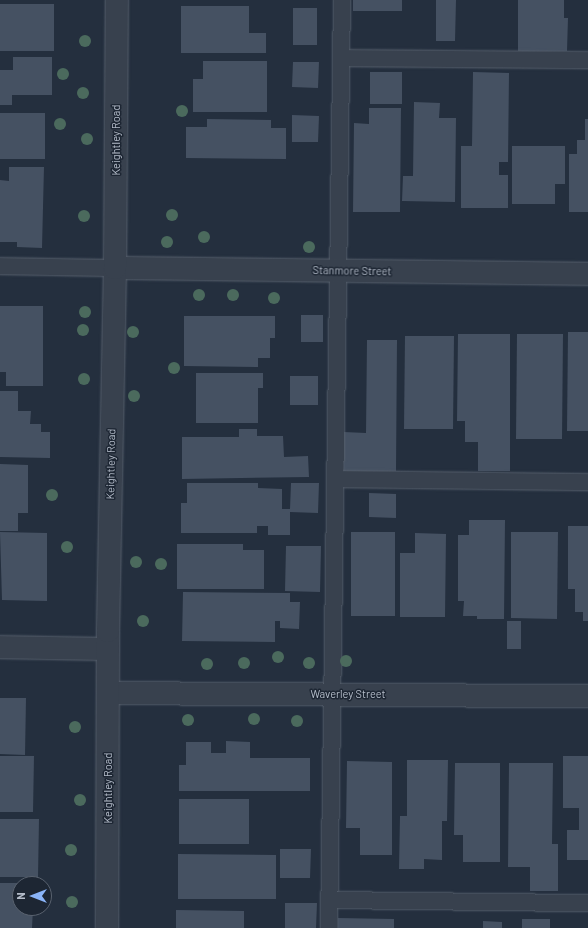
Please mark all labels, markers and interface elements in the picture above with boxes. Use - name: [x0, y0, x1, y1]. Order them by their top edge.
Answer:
- street label: Keightley Road: [109, 105, 123, 175]
- street label: Stanmore Street: [312, 264, 392, 278]
- street label: Keightley Road: [104, 428, 118, 500]
- street label: Waverley Street: [310, 687, 386, 701]
- street label: Keightley Road: [101, 753, 115, 823]
- north arrow: [12, 876, 52, 916]
- text: N: [14, 892, 27, 900]

